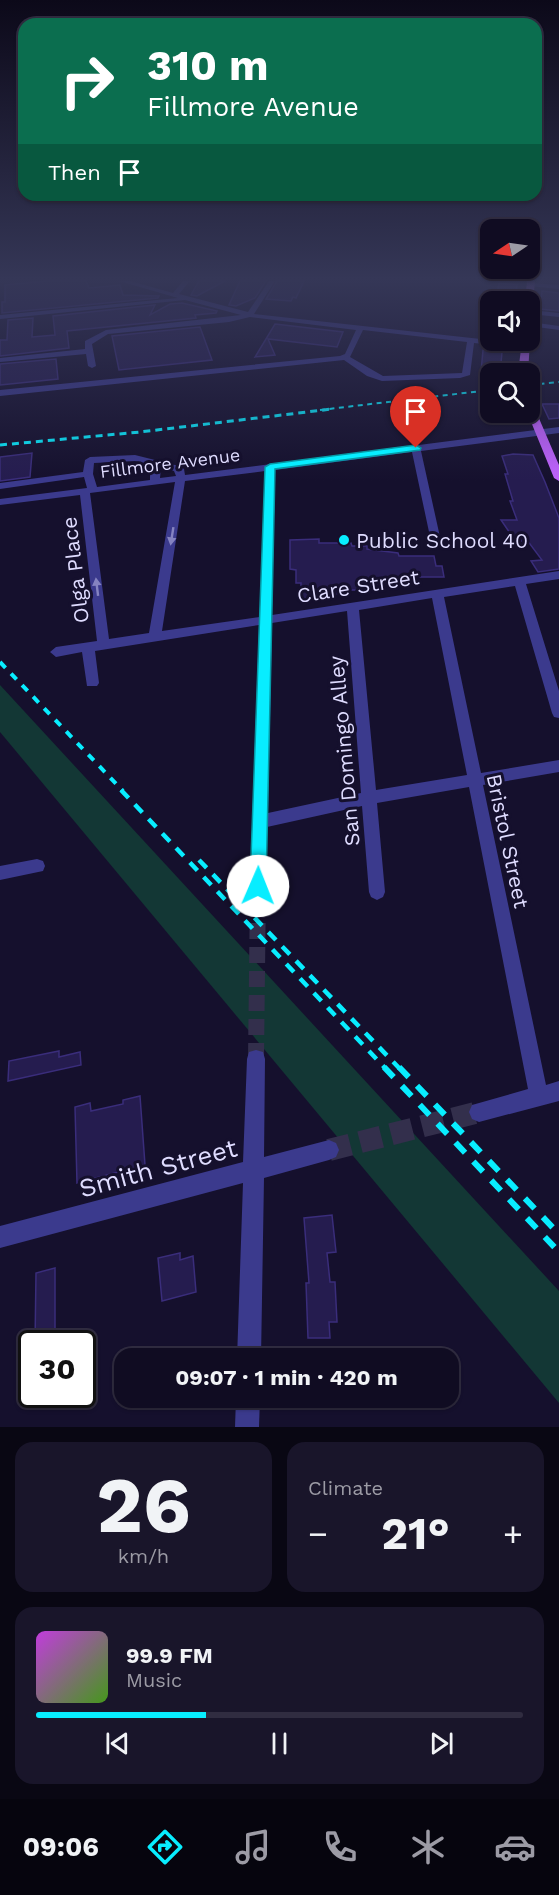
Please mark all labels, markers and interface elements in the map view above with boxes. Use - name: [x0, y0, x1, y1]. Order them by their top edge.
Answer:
- text: 310 m: [147, 41, 269, 90]
- icon: right: [48, 42, 126, 120]
- text: Fillmore Avenue: [147, 91, 359, 123]
- icon: arrive: [113, 156, 146, 189]
- text: Then: [48, 160, 101, 185]
- north arrow: [480, 219, 540, 279]
- map controls: [480, 219, 540, 423]
- button: sound: [480, 291, 540, 351]
- button: search: [480, 363, 540, 423]
- pin: [390, 386, 441, 448]
- icon: arrive: [399, 395, 432, 428]
- street label: Fillmore Avenue: [99, 444, 241, 482]
- street label: Olga Place: [56, 515, 94, 625]
- one-way arrow: [167, 527, 176, 546]
- place label: Public School 40: [356, 528, 528, 553]
- marker: Public School 40: [337, 533, 351, 547]
- street label: Clare Street: [295, 564, 421, 608]
- one-way arrow: [92, 577, 102, 596]
- street label: San Domingo Alley: [323, 655, 365, 847]
- street label: Bristol Street: [482, 772, 534, 910]
- position arrow: [226, 854, 290, 918]
- street label: Smith Street: [76, 1132, 240, 1203]
- speed limit sign: 30: [18, 1330, 96, 1408]
- text: 09:07 · 1 min · 420 m: [175, 1365, 398, 1390]
- text: 26: [96, 1459, 191, 1551]
- text: Climate: [308, 1476, 383, 1500]
- text: 21°: [381, 1507, 450, 1560]
- text: −: [308, 1514, 328, 1553]
- text: +: [503, 1514, 523, 1553]
- text: km/h: [118, 1544, 169, 1568]
- text: 99.9 FM: [126, 1643, 213, 1668]
- text: Music: [126, 1668, 182, 1692]
- icon: previous: [101, 1727, 134, 1760]
- icon: pause: [263, 1727, 296, 1760]
- icon: next: [425, 1727, 458, 1760]
- icon: directions: [144, 1826, 186, 1868]
- icon: music: [232, 1826, 274, 1868]
- icon: phone: [319, 1826, 361, 1868]
- icon: climate: [407, 1826, 449, 1868]
- icon: car: [494, 1826, 536, 1868]
- text: 09:06: [23, 1831, 99, 1863]

